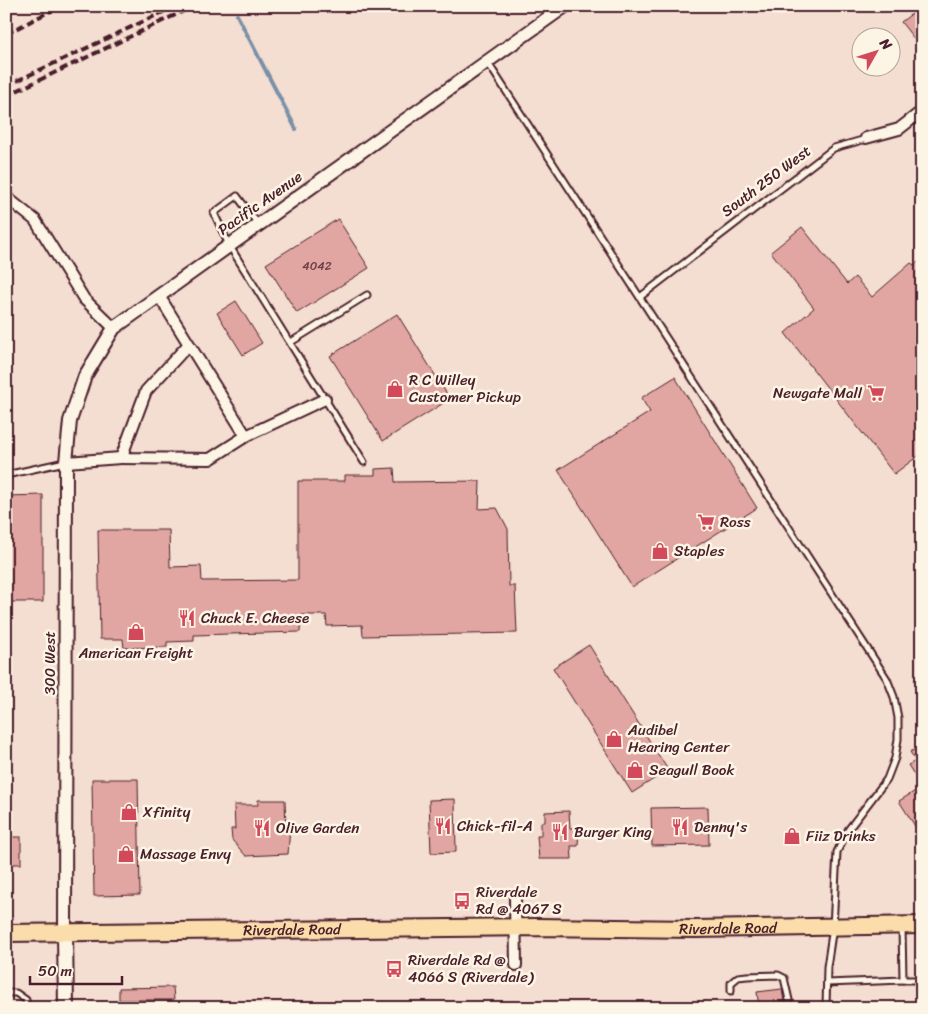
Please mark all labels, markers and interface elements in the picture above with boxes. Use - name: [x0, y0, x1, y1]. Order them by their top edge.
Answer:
- north arrow: [850, 28, 900, 78]
- text: N: [872, 32, 899, 56]
- street label: South 250 West: [715, 138, 817, 224]
- street label: Pacific Avenue: [212, 164, 308, 242]
- house number: 4042: [302, 255, 332, 277]
- place label: R C Willey Customer Pickup: [409, 367, 521, 410]
- shop icon: R C Willey Customer Pickup: [385, 379, 405, 399]
- place label: Newgate Mall: [773, 380, 863, 406]
- supermarket icon: Newgate Mall: [866, 383, 886, 403]
- place label: Ross: [720, 509, 751, 535]
- supermarket icon: Ross: [696, 512, 716, 532]
- place label: Staples: [674, 538, 724, 564]
- shop icon: Staples: [650, 541, 670, 561]
- place label: Chuck E. Cheese: [201, 605, 309, 631]
- restaurant icon: Chuck E. Cheese: [177, 608, 197, 628]
- shop icon: American Freight: [126, 622, 146, 642]
- street label: 300 West: [37, 631, 63, 695]
- place label: American Freight: [78, 640, 194, 666]
- place label: Audibel Hearing Center: [627, 717, 730, 760]
- shop icon: Audibel Hearing Center: [604, 729, 624, 749]
- place label: Seagull Book: [649, 757, 735, 783]
- shop icon: Seagull Book: [625, 760, 645, 780]
- place label: Xfinity: [142, 799, 191, 825]
- shop icon: Xfinity: [119, 802, 139, 822]
- place label: Chick-fil-A: [457, 813, 533, 839]
- place label: Denny's: [694, 814, 747, 840]
- place label: Olive Garden: [276, 815, 359, 841]
- restaurant icon: Chick-fil-A: [433, 816, 453, 836]
- restaurant icon: Denny's: [670, 817, 690, 837]
- restaurant icon: Olive Garden: [252, 818, 272, 838]
- place label: Burger King: [574, 819, 652, 845]
- restaurant icon: Burger King: [550, 822, 570, 842]
- place label: Fiiz Drinks: [806, 823, 876, 849]
- shop icon: Fiiz Drinks: [782, 826, 802, 846]
- place label: Massage Envy: [140, 841, 231, 867]
- shop icon: Massage Envy: [116, 844, 136, 864]
- place label: Riverdale Rd @ 4067 S: [476, 879, 562, 922]
- bus stop icon: Riverdale Rd @ 4067 S: [452, 891, 472, 911]
- street label: Riverdale Road: [679, 915, 778, 942]
- street label: Riverdale Road: [243, 916, 342, 943]
- place label: Riverdale Rd @ 4066 S (Riverdale): [408, 947, 534, 990]
- scale bar: [30, 954, 122, 986]
- text: 50 m: [38, 958, 73, 984]
- bus stop icon: Riverdale Rd @ 4066 S (Riverdale): [384, 959, 404, 979]

